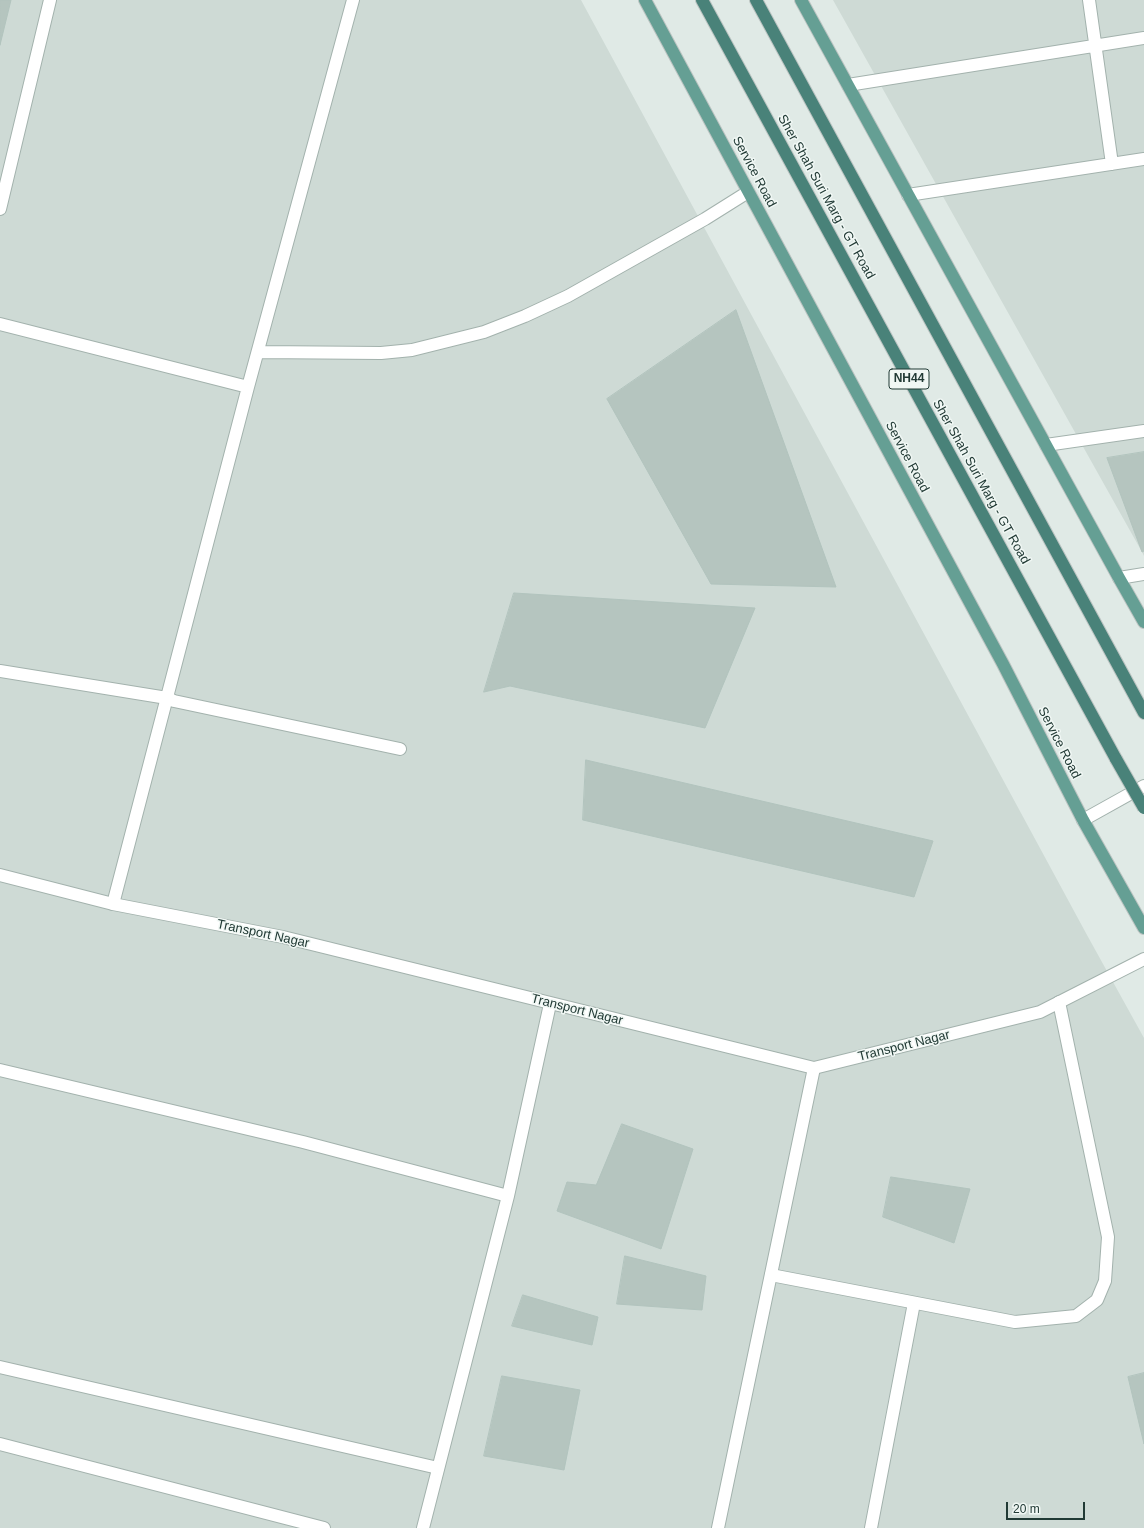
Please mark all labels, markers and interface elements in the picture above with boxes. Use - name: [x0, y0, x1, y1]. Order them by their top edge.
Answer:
- street label: Sher Shah Suri Marg - GT Road: [774, 112, 878, 282]
- street label: Service Road: [729, 134, 779, 210]
- road number: NH44: [889, 369, 929, 389]
- street label: Sher Shah Suri Marg - GT Road: [929, 397, 1033, 567]
- street label: Service Road: [882, 419, 932, 495]
- street label: Service Road: [1034, 705, 1084, 781]
- street label: Transport Nagar: [215, 917, 311, 951]
- street label: Transport Nagar: [529, 991, 625, 1029]
- street label: Transport Nagar: [856, 1027, 952, 1065]
- scale bar: [1008, 1494, 1087, 1520]
- text: 20 m: [1013, 1502, 1040, 1516]

